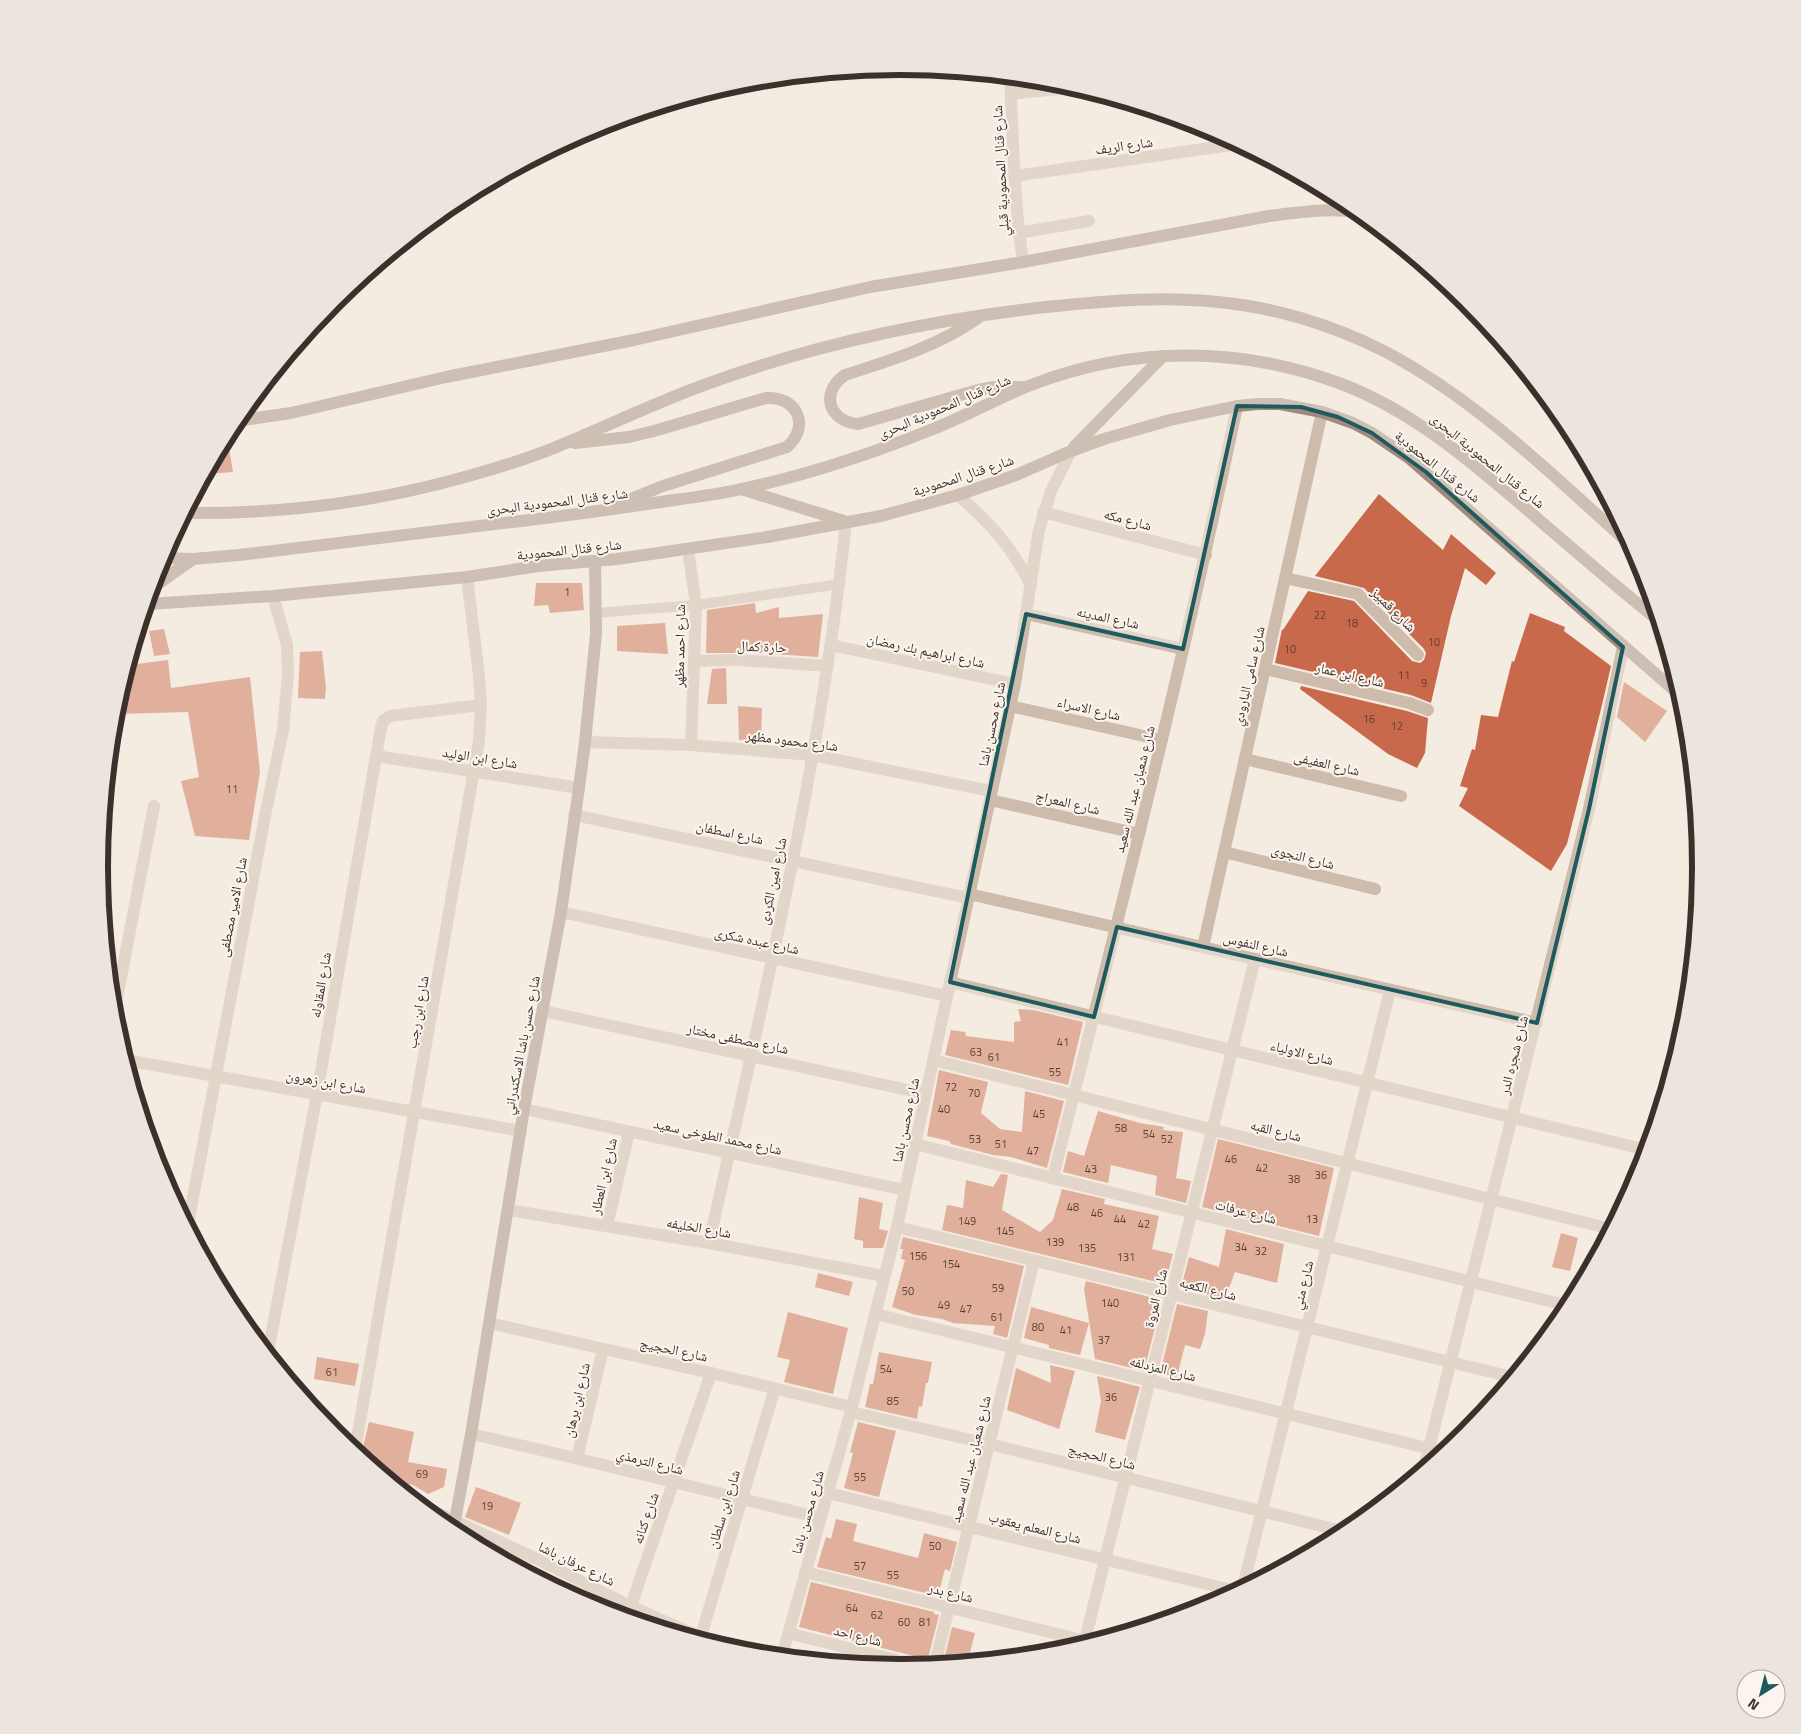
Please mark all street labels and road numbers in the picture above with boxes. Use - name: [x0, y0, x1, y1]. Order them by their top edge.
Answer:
- street label: شارع قنال المحمودية قبلي: [986, 105, 1015, 237]
- street label: شارع الريف: [1094, 131, 1154, 159]
- street label: شارع قنال المحمودية البحرى: [874, 369, 1014, 443]
- street label: شارع قنال المحمودية البحرى: [1427, 409, 1549, 511]
- street label: شارع قنال المحمودية: [1392, 426, 1484, 506]
- street label: شارع قنال المحمودية: [910, 449, 1016, 501]
- street label: شارع قنال المحمودية البحرى: [485, 482, 629, 520]
- street label: شارع مكه: [1102, 503, 1154, 535]
- street label: شارع قنال المحمودية: [516, 533, 622, 565]
- street label: شارع قمبيز: [1366, 581, 1421, 636]
- street label: شارع المدينه: [1075, 600, 1141, 634]
- street label: شارع احمد مظهر: [668, 604, 690, 689]
- street label: شارع سامى البارودي: [1226, 624, 1271, 728]
- street label: شارع ابراهيم بك رمضان: [865, 627, 987, 673]
- street label: حارة كمال: [737, 635, 787, 657]
- street label: شارع ابن عمار: [1313, 656, 1386, 692]
- street label: شارع محسن باشا: [972, 680, 1010, 768]
- street label: شارع الاسراء: [1055, 691, 1123, 725]
- street label: شارع شعبان عبد الله سعيد: [1108, 723, 1160, 855]
- street label: شارع محمود مظهر: [744, 724, 839, 756]
- street label: شارع ابن الوليد: [441, 741, 519, 773]
- street label: شارع العفيفى: [1292, 745, 1362, 781]
- street label: شارع المعراج: [1034, 784, 1102, 820]
- street label: شارع اسطفان: [694, 815, 766, 849]
- street label: شارع امين الكردى: [753, 836, 791, 926]
- street label: شارع النجوى: [1269, 838, 1337, 874]
- street label: شارع الامير مصطفى: [212, 855, 252, 959]
- street label: شارع عبده شكرى: [713, 921, 801, 959]
- street label: شارع النفوس: [1221, 926, 1291, 962]
- street label: شارع المقاوله: [304, 950, 336, 1020]
- street label: شارع ابن رجب: [400, 974, 434, 1050]
- street label: شارع حسن باشا الاسكندراني: [497, 974, 546, 1117]
- street label: شارع شجره الدر: [1493, 1013, 1533, 1098]
- street label: شارع مصطفى مختار: [684, 1017, 791, 1059]
- street label: شارع الاولياء: [1268, 1034, 1336, 1070]
- street label: شارع ابن زهرون: [284, 1064, 368, 1098]
- street label: شارع محسن باشا: [886, 1076, 924, 1164]
- street label: شارع محمد الطوخى سعيد: [652, 1112, 784, 1160]
- street label: شارع القبه: [1248, 1114, 1304, 1146]
- street label: شارع ابن العطار: [584, 1136, 622, 1217]
- street label: شارع عرفات: [1213, 1193, 1279, 1229]
- street label: شارع الخليفه: [665, 1211, 733, 1243]
- street label: شارع مني: [1286, 1258, 1320, 1312]
- street label: شارع المروة: [1138, 1266, 1172, 1330]
- street label: شارع الكعبه: [1177, 1271, 1239, 1305]
- street label: شارع الحجيج: [638, 1332, 710, 1366]
- street label: شارع المزدلفه: [1127, 1350, 1199, 1386]
- street label: شارع ابن برهان: [557, 1360, 595, 1440]
- street label: شارع شعبان عبد الله سعيد: [944, 1393, 996, 1525]
- street label: شارع الحجيج: [1066, 1437, 1138, 1475]
- street label: شارع الترمذي: [614, 1443, 686, 1481]
- street label: شارع ابن سلطان: [701, 1467, 745, 1551]
- street label: شارع محسن باشا: [785, 1468, 829, 1556]
- street label: شارع كنانه: [626, 1489, 664, 1547]
- street label: شارع المعلم يعقوب: [986, 1505, 1084, 1549]
- street label: شارع عرفان باشا: [535, 1535, 619, 1591]
- street label: شارع بدر: [925, 1576, 976, 1608]
- street label: شارع احد: [832, 1619, 884, 1651]

